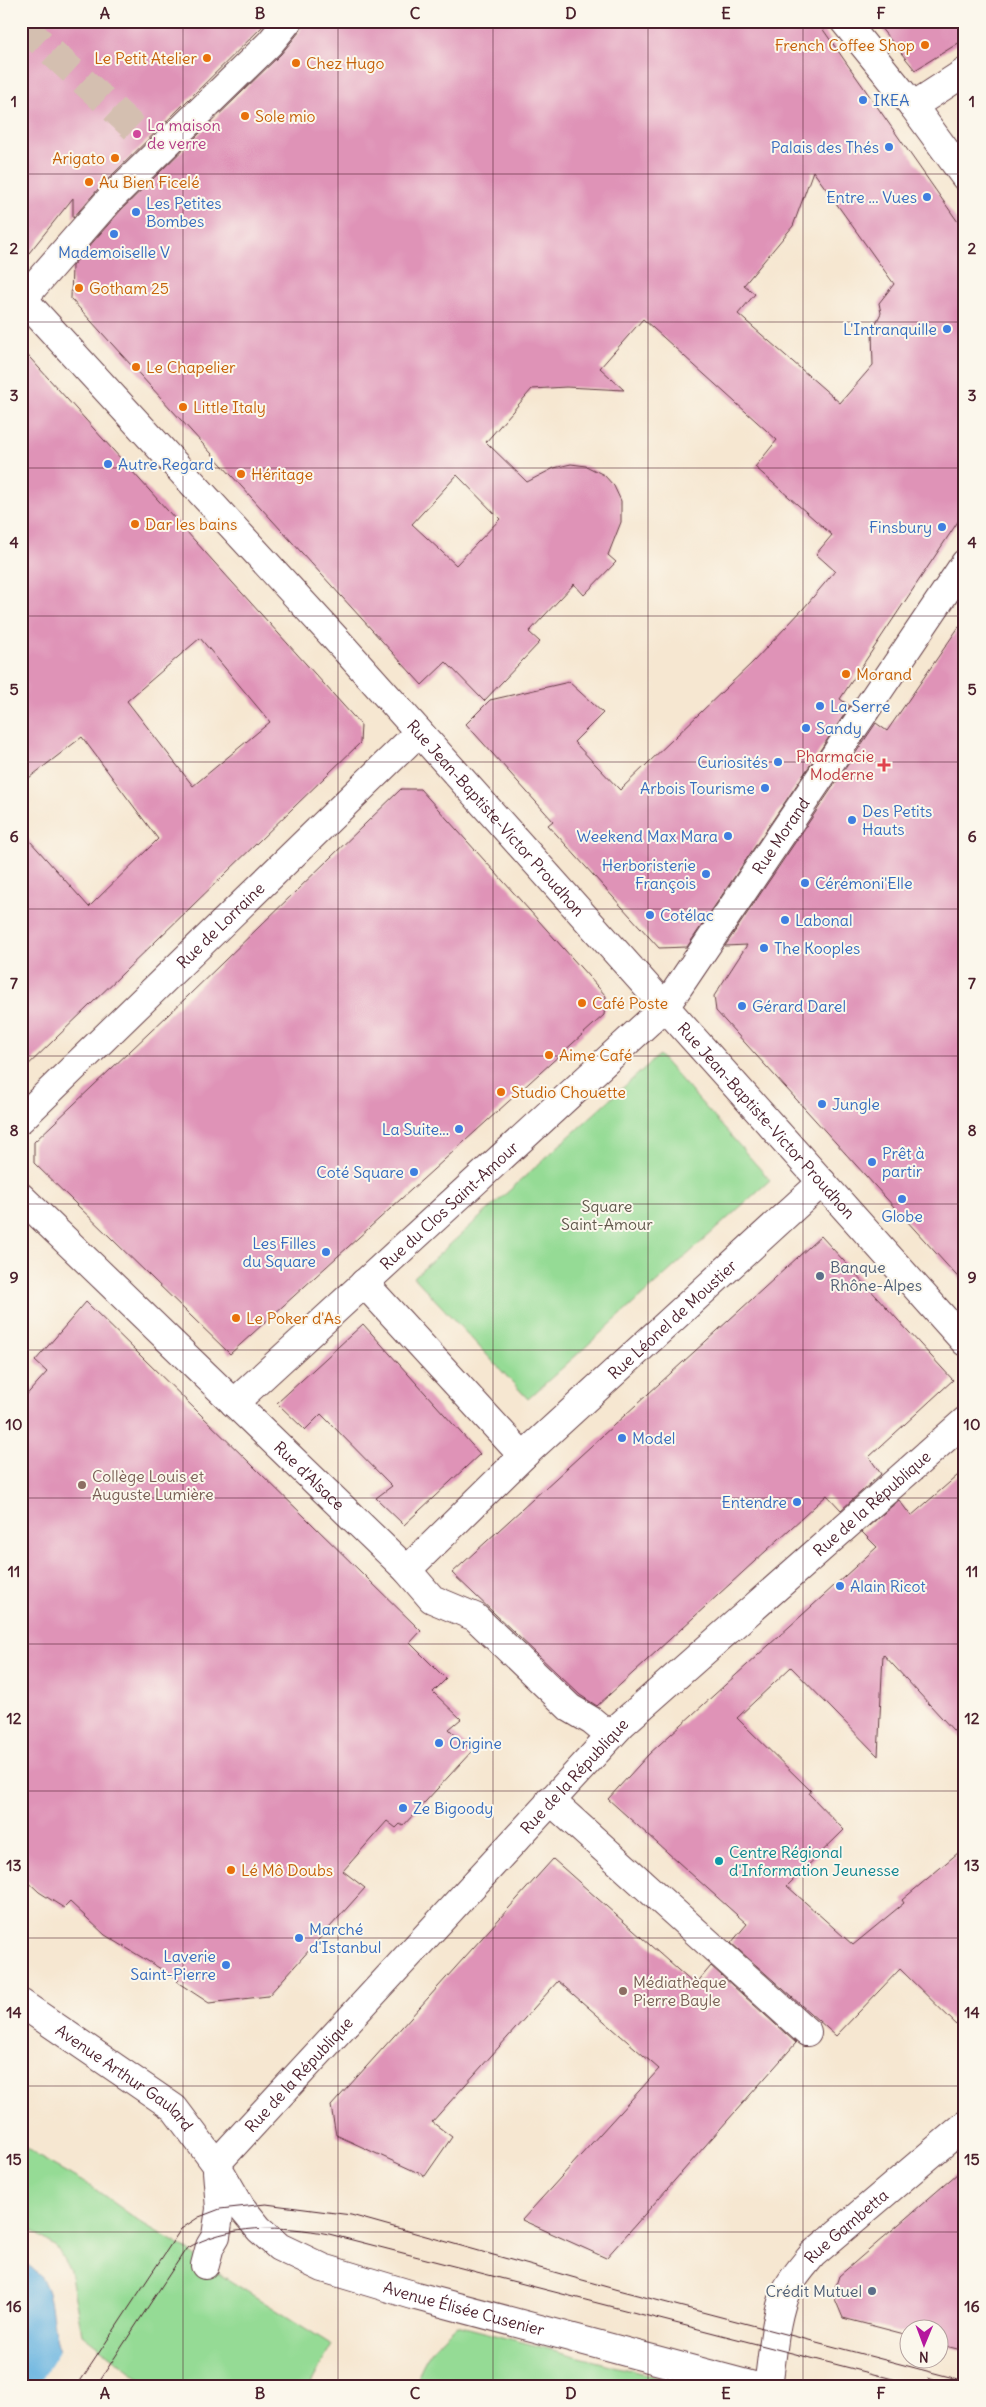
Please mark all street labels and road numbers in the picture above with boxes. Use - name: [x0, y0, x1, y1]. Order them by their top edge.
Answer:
- street label: Rue Jean-Baptiste-Victor Proudhon: [403, 716, 589, 920]
- street label: Rue Morand: [748, 794, 814, 878]
- street label: Rue de Lorraine: [172, 878, 268, 972]
- street label: Rue Jean-Baptiste-Victor Proudhon: [674, 1018, 860, 1223]
- street label: Rue du Clos Saint-Amour: [376, 1137, 523, 1274]
- street label: Rue Léonel de Moustier: [604, 1255, 741, 1383]
- street label: Rue d'Alsace: [270, 1437, 349, 1514]
- street label: Rue de la République: [809, 1446, 935, 1560]
- street label: Rue de la République: [516, 1714, 632, 1838]
- street label: Rue de la République: [241, 2012, 357, 2136]
- street label: Avenue Arthur Gaulard: [52, 2020, 198, 2135]
- street label: Rue Gambetta: [800, 2185, 892, 2267]
- street label: Avenue Élisée Cusenier: [381, 2277, 547, 2340]

